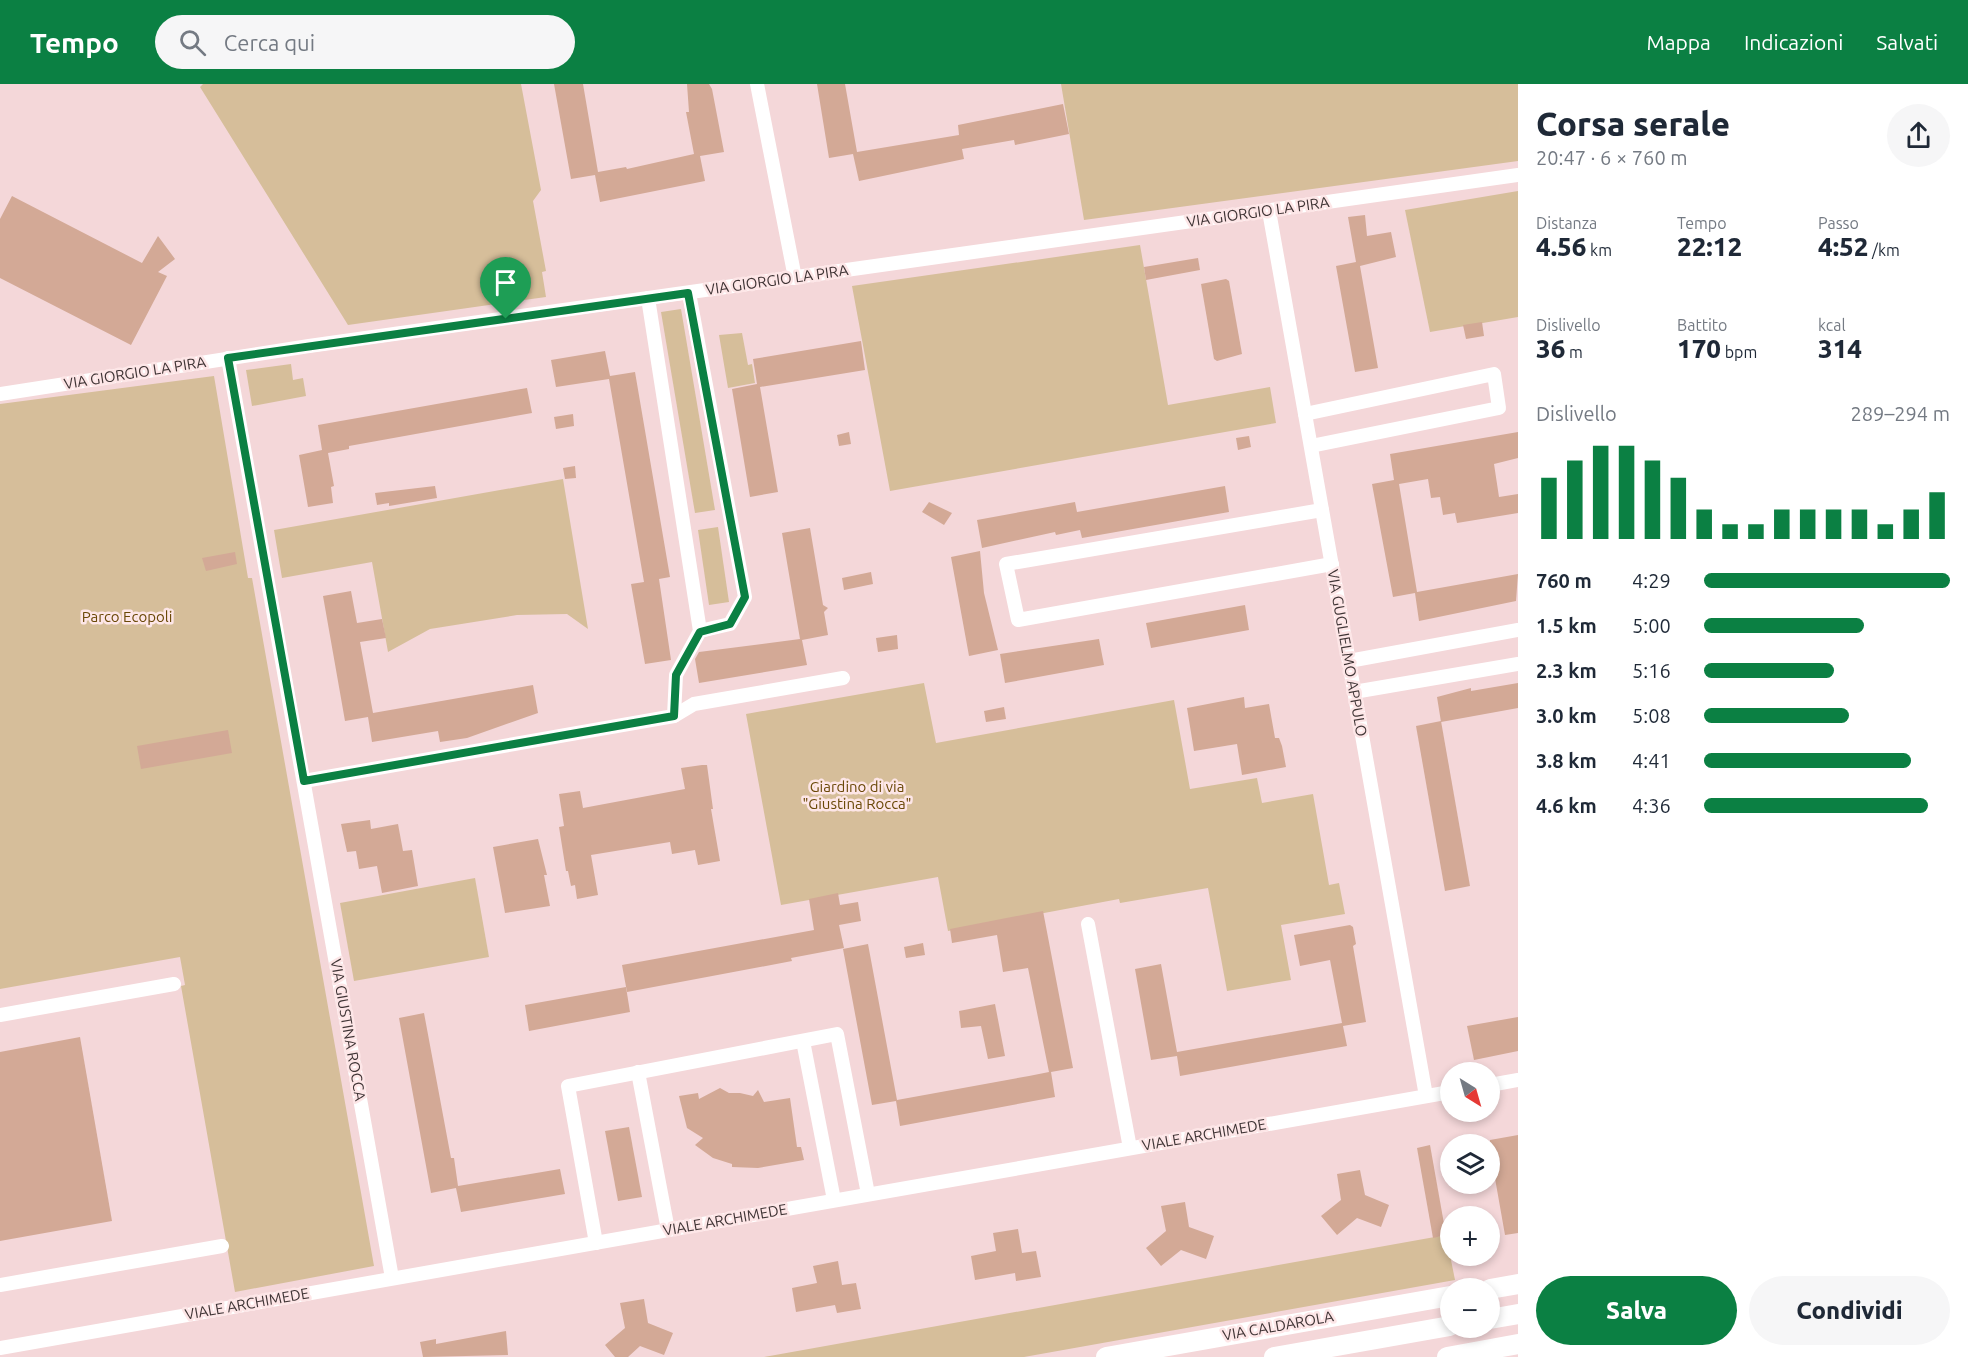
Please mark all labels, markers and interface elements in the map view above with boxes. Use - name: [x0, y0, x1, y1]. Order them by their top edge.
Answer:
- search box: [155, 15, 575, 69]
- icon: search: [176, 26, 209, 59]
- text: Tempo: [30, 27, 119, 58]
- text: Cerca qui: [224, 30, 315, 55]
- text: Mappa: [1646, 30, 1711, 54]
- text: Indicazioni: [1744, 30, 1843, 54]
- text: Salvati: [1876, 30, 1938, 54]
- button: share: [1887, 104, 1950, 167]
- text: Corsa serale: [1536, 105, 1730, 142]
- text: 20:47 · 6 × 760 m: [1536, 146, 1688, 169]
- street label: VIA GIORGIO LA PIRA: [1186, 193, 1330, 230]
- text: Distanza: [1536, 214, 1597, 232]
- text: Tempo: [1677, 214, 1727, 232]
- text: Passo: [1818, 214, 1859, 232]
- text: 4.56: [1536, 232, 1586, 261]
- text: 22:12: [1677, 232, 1742, 261]
- text: 4:52: [1818, 232, 1868, 261]
- text: km: [1586, 241, 1612, 259]
- text: /km: [1868, 241, 1900, 259]
- pin: [480, 257, 531, 319]
- street label: VIA GIORGIO LA PIRA: [705, 261, 849, 298]
- icon: arrive: [489, 266, 522, 299]
- text: Dislivello: [1536, 316, 1601, 334]
- text: Battito: [1677, 316, 1727, 334]
- text: kcal: [1818, 316, 1846, 334]
- text: 36: [1536, 334, 1565, 363]
- text: 170: [1677, 334, 1721, 363]
- text: 314: [1818, 334, 1862, 363]
- text: m: [1565, 343, 1583, 361]
- text: bpm: [1721, 343, 1757, 361]
- street label: VIA GIORGIO LA PIRA: [63, 353, 207, 392]
- text: Dislivello: [1536, 402, 1617, 425]
- text: 289–294 m: [1851, 402, 1950, 425]
- street label: VIA GUGLIELMO APPULO: [1324, 568, 1371, 738]
- text: 760 m: [1536, 569, 1592, 592]
- text: 4:29: [1632, 569, 1671, 592]
- park label: Parco Ecopoli: [82, 608, 172, 625]
- text: 1.5 km: [1536, 614, 1597, 637]
- text: 5:00: [1632, 614, 1671, 637]
- text: 2.3 km: [1536, 659, 1597, 682]
- text: 5:16: [1632, 659, 1671, 682]
- text: 3.0 km: [1536, 704, 1597, 727]
- text: 5:08: [1632, 704, 1671, 727]
- text: 3.8 km: [1536, 749, 1597, 772]
- text: 4:41: [1632, 749, 1671, 772]
- park label: Giardino di via "Giustina Rocca": [802, 778, 912, 812]
- text: 4.6 km: [1536, 794, 1597, 817]
- text: 4:36: [1632, 794, 1671, 817]
- street label: VIA GIUSTINA ROCCA: [328, 958, 369, 1102]
- north arrow: [1440, 1062, 1500, 1122]
- map controls: [1440, 1062, 1500, 1338]
- street label: VIALE ARCHIMEDE: [1141, 1115, 1267, 1154]
- button: layers: [1440, 1134, 1500, 1194]
- street label: VIALE ARCHIMEDE: [662, 1200, 788, 1239]
- button: +: [1440, 1206, 1500, 1266]
- button: Salva: [1536, 1276, 1737, 1345]
- button: Condividi: [1749, 1276, 1950, 1345]
- button: −: [1440, 1278, 1500, 1338]
- street label: VIALE ARCHIMEDE: [184, 1284, 310, 1323]
- street label: VIA CALDAROLA: [1221, 1307, 1335, 1344]

